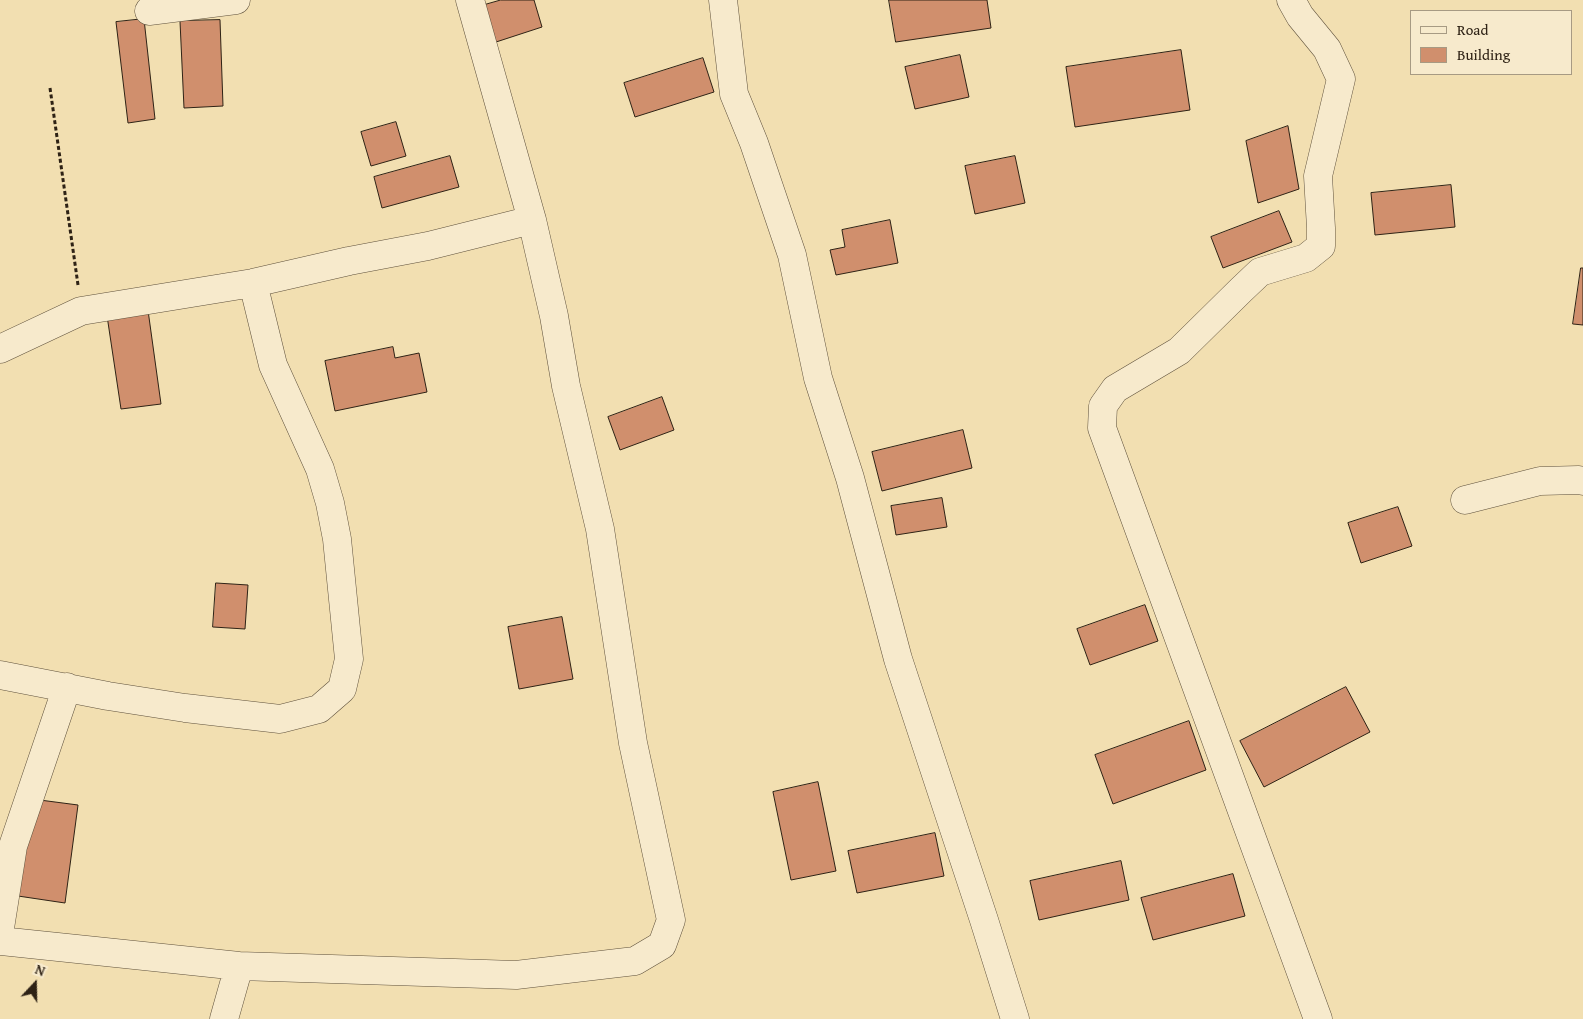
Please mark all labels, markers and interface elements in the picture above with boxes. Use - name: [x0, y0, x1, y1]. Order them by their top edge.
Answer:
- legend: [1410, 10, 1573, 75]
- text: Road: [1457, 19, 1488, 40]
- text: Building: [1457, 44, 1510, 65]
- north arrow: [10, 959, 60, 1009]
- text: N: [32, 959, 48, 981]

